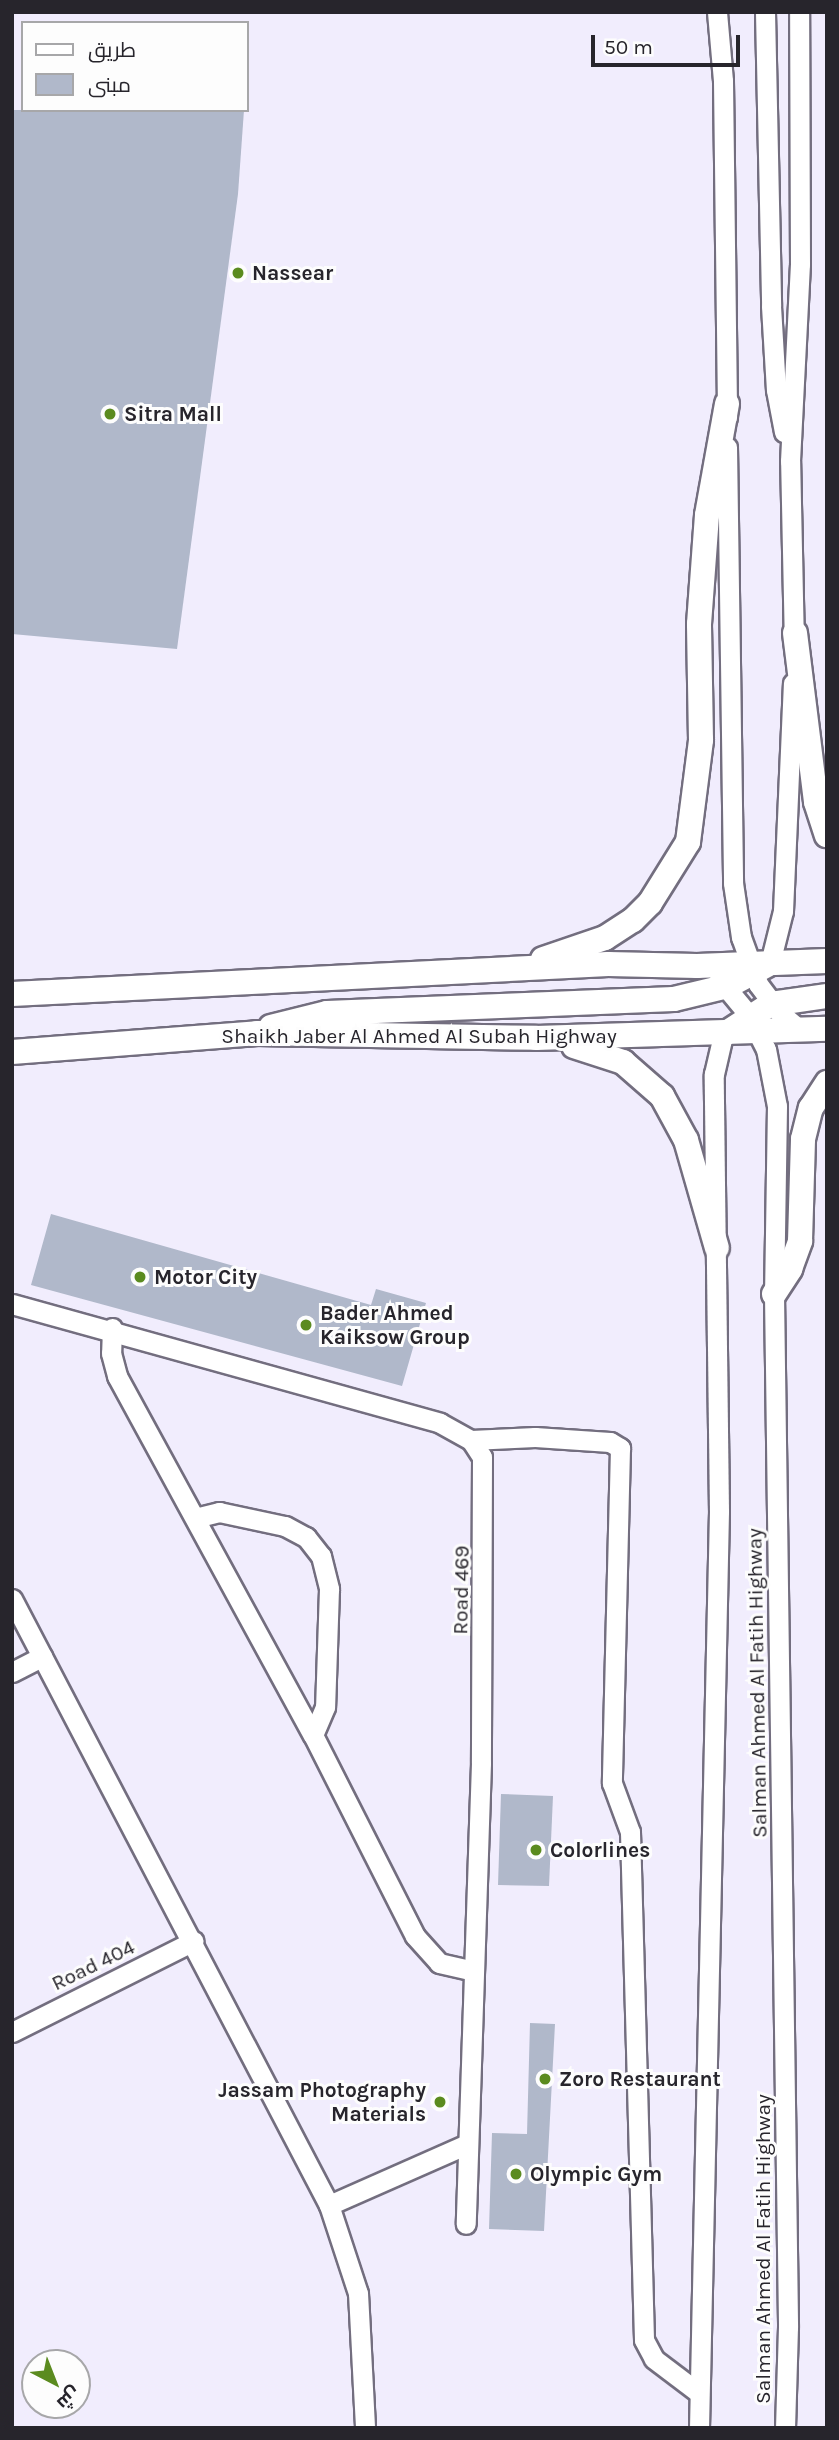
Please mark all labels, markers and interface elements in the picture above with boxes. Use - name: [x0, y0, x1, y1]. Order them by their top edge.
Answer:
- legend: [21, 21, 248, 112]
- scale bar: [594, 21, 743, 65]
- text: 50 m: [604, 35, 653, 59]
- text: طريق: [88, 38, 136, 62]
- text: مبنى: [88, 73, 131, 97]
- place label: Nassear: [252, 260, 333, 286]
- marker: Nassear: [230, 265, 246, 281]
- place label: Sitra Mall: [124, 401, 222, 427]
- marker: Sitra Mall: [102, 406, 118, 422]
- street label: Shaikh Jaber Al Ahmed Al Subah Highway: [221, 1023, 617, 1049]
- place label: Motor City: [154, 1264, 257, 1290]
- marker: Motor City: [132, 1269, 148, 1285]
- place label: Bader Ahmed Kaiksow Group: [320, 1300, 470, 1350]
- marker: Bader Ahmed Kaiksow Group: [298, 1317, 314, 1333]
- street label: Salman Ahmed Al Fatih Highway: [742, 1528, 772, 1838]
- street label: Road 469: [448, 1545, 474, 1635]
- place label: Colorlines: [550, 1837, 650, 1863]
- marker: Colorlines: [528, 1842, 544, 1858]
- street label: Road 404: [47, 1934, 139, 1996]
- place label: Zoro Restaurant: [559, 2066, 721, 2092]
- marker: Zoro Restaurant: [537, 2071, 553, 2087]
- place label: Jassam Photography Materials: [218, 2077, 426, 2127]
- marker: Jassam Photography Materials: [432, 2094, 448, 2110]
- street label: Salman Ahmed Al Fatih Highway: [750, 2094, 776, 2404]
- place label: Olympic Gym: [530, 2161, 662, 2187]
- marker: Olympic Gym: [508, 2166, 524, 2182]
- north arrow: [21, 2349, 91, 2419]
- text: ش: [52, 2382, 85, 2414]

